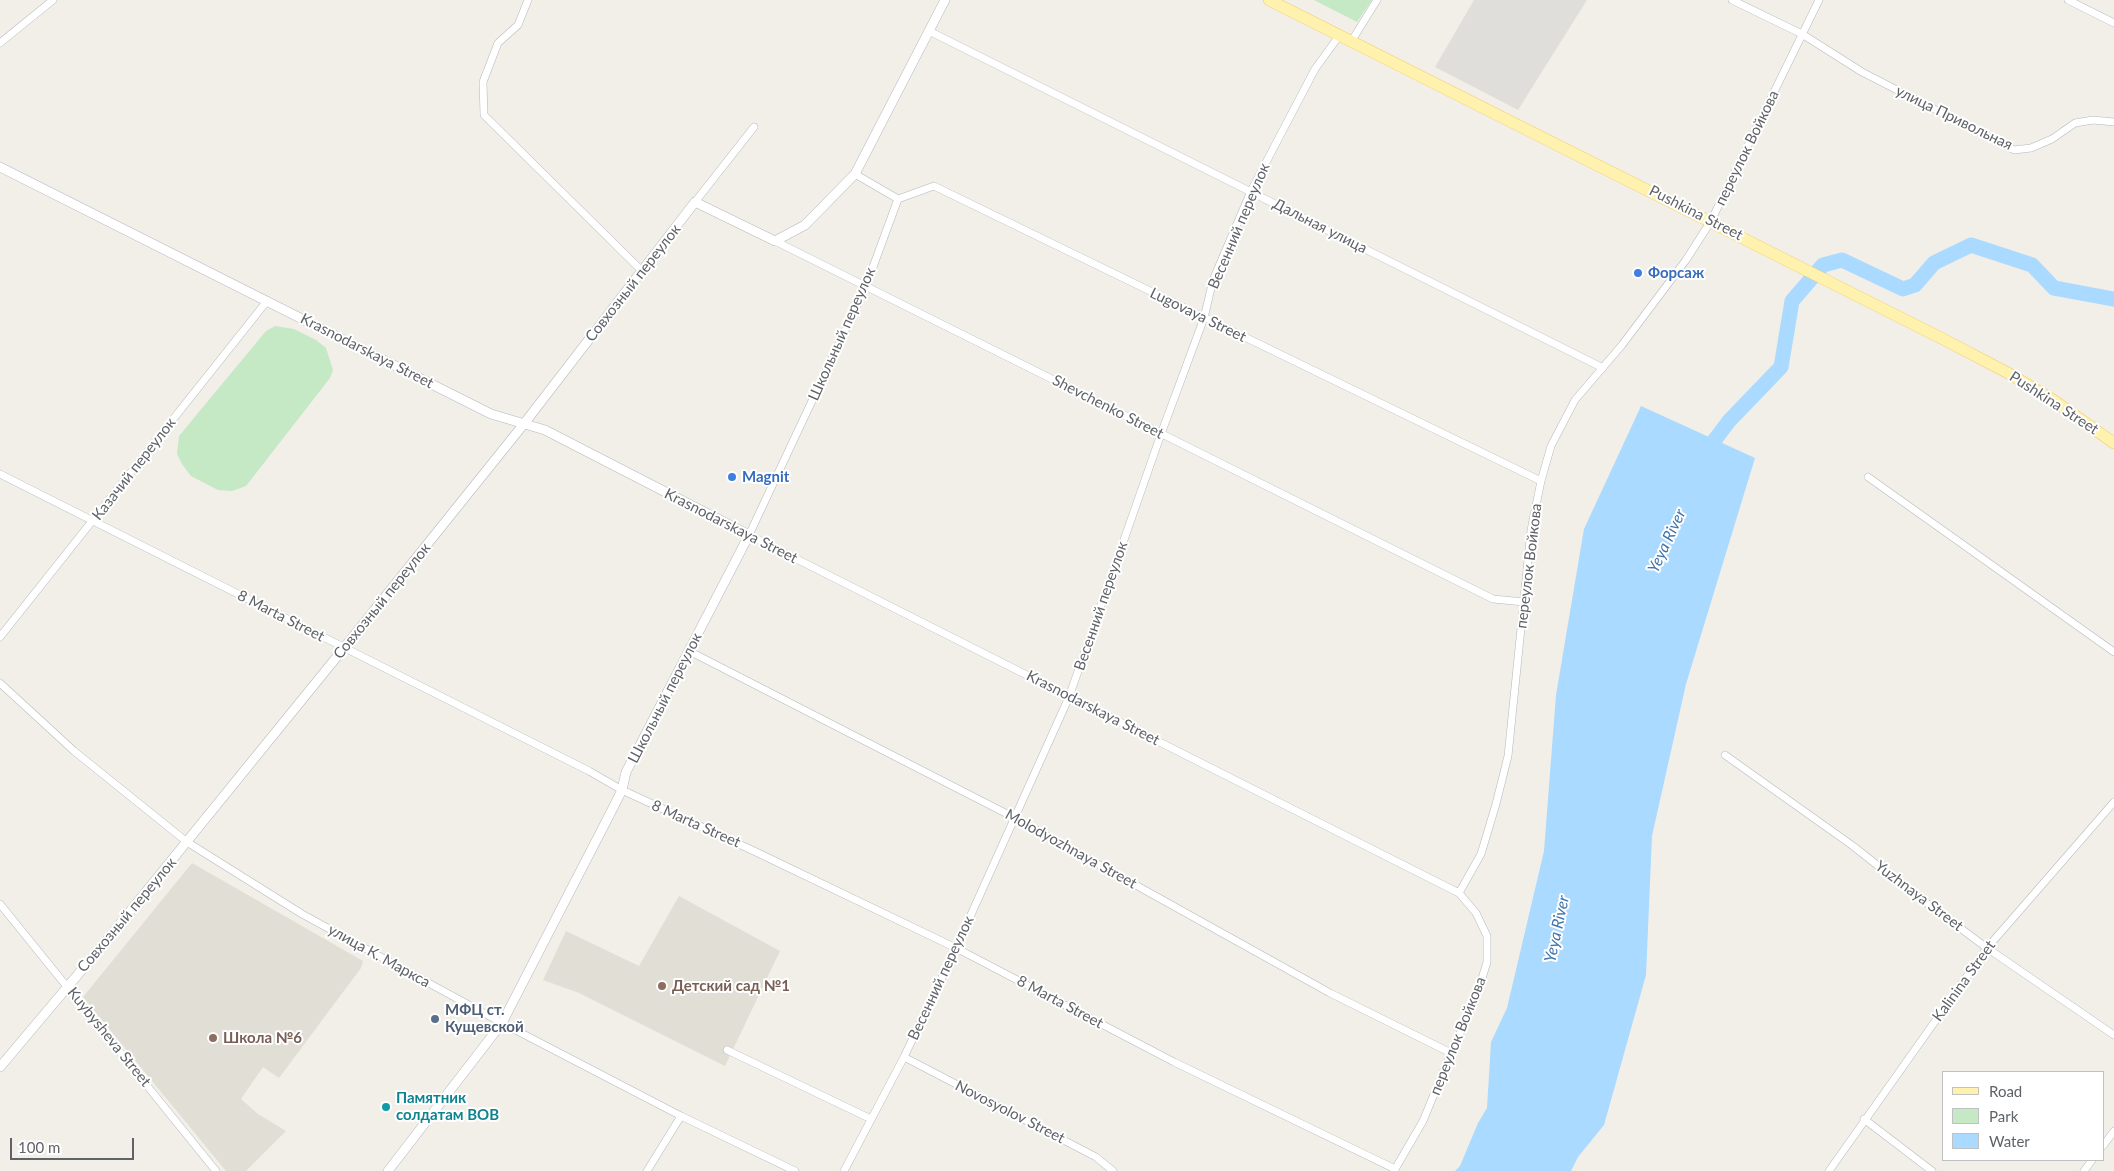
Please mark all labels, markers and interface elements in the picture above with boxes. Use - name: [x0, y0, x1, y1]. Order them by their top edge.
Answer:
- street label: улица Привольная: [1893, 82, 2015, 154]
- street label: переулок Войкова: [1711, 87, 1783, 209]
- street label: Весенний переулок: [1204, 160, 1274, 292]
- street label: Pushkina Street: [1646, 182, 1746, 244]
- street label: Дальная улица: [1270, 195, 1370, 257]
- street label: Совхозный переулок: [582, 221, 684, 345]
- place label: Форсаж: [1648, 264, 1704, 282]
- street label: Школьный переулок: [804, 265, 880, 403]
- marker: Форсаж: [1632, 267, 1644, 279]
- street label: Lugovaya Street: [1147, 284, 1249, 346]
- street label: Krasnodarskaya Street: [297, 310, 437, 392]
- street label: Pushkina Street: [2006, 368, 2102, 438]
- street label: Shevchenko Street: [1049, 371, 1167, 443]
- street label: Казачий переулок: [88, 414, 180, 524]
- place label: Magnit: [742, 468, 789, 486]
- marker: Magnit: [726, 471, 738, 483]
- street label: Krasnodarskaya Street: [661, 485, 801, 567]
- street label: переулок Войкова: [1512, 502, 1546, 630]
- water label: Yeya River: [1644, 506, 1690, 576]
- street label: Совхозный переулок: [330, 539, 434, 663]
- street label: Весенний переулок: [1071, 539, 1131, 673]
- street label: 8 Marta Street: [234, 586, 328, 646]
- street label: Школьный переулок: [624, 630, 706, 766]
- street label: Krasnodarskaya Street: [1023, 667, 1163, 749]
- street label: 8 Marta Street: [649, 796, 743, 852]
- street label: Molodyozhnaya Street: [1002, 805, 1140, 893]
- street label: Совхозный переулок: [74, 854, 180, 976]
- street label: Yuzhnaya Street: [1871, 857, 1967, 935]
- water label: Yeya River: [1541, 894, 1573, 964]
- street label: Весенний переулок: [904, 913, 978, 1043]
- street label: улица К. Маркса: [325, 921, 433, 991]
- street label: Kalinina Street: [1929, 937, 1999, 1025]
- street label: 8 Marta Street: [1014, 972, 1106, 1032]
- street label: переулок Войкова: [1426, 974, 1490, 1098]
- place label: Детский сад №1: [672, 977, 790, 995]
- marker: Детский сад №1: [656, 980, 668, 992]
- street label: Kuybysheva Street: [63, 984, 155, 1090]
- place label: МФЦ ст. Кущевской: [445, 1001, 524, 1036]
- marker: МФЦ ст. Кущевской: [429, 1013, 441, 1025]
- place label: Школа №6: [223, 1029, 302, 1047]
- marker: Школа №6: [207, 1032, 219, 1044]
- legend: [1942, 1071, 2104, 1161]
- street label: Novosyolov Street: [952, 1077, 1068, 1147]
- text: Road: [1989, 1082, 2022, 1100]
- place label: Памятник солдатам ВОВ: [396, 1089, 499, 1124]
- marker: Памятник солдатам ВОВ: [380, 1101, 392, 1113]
- text: Park: [1989, 1107, 2018, 1125]
- scale bar: [12, 1128, 136, 1160]
- text: Water: [1989, 1132, 2030, 1150]
- text: 100 m: [18, 1138, 60, 1156]

